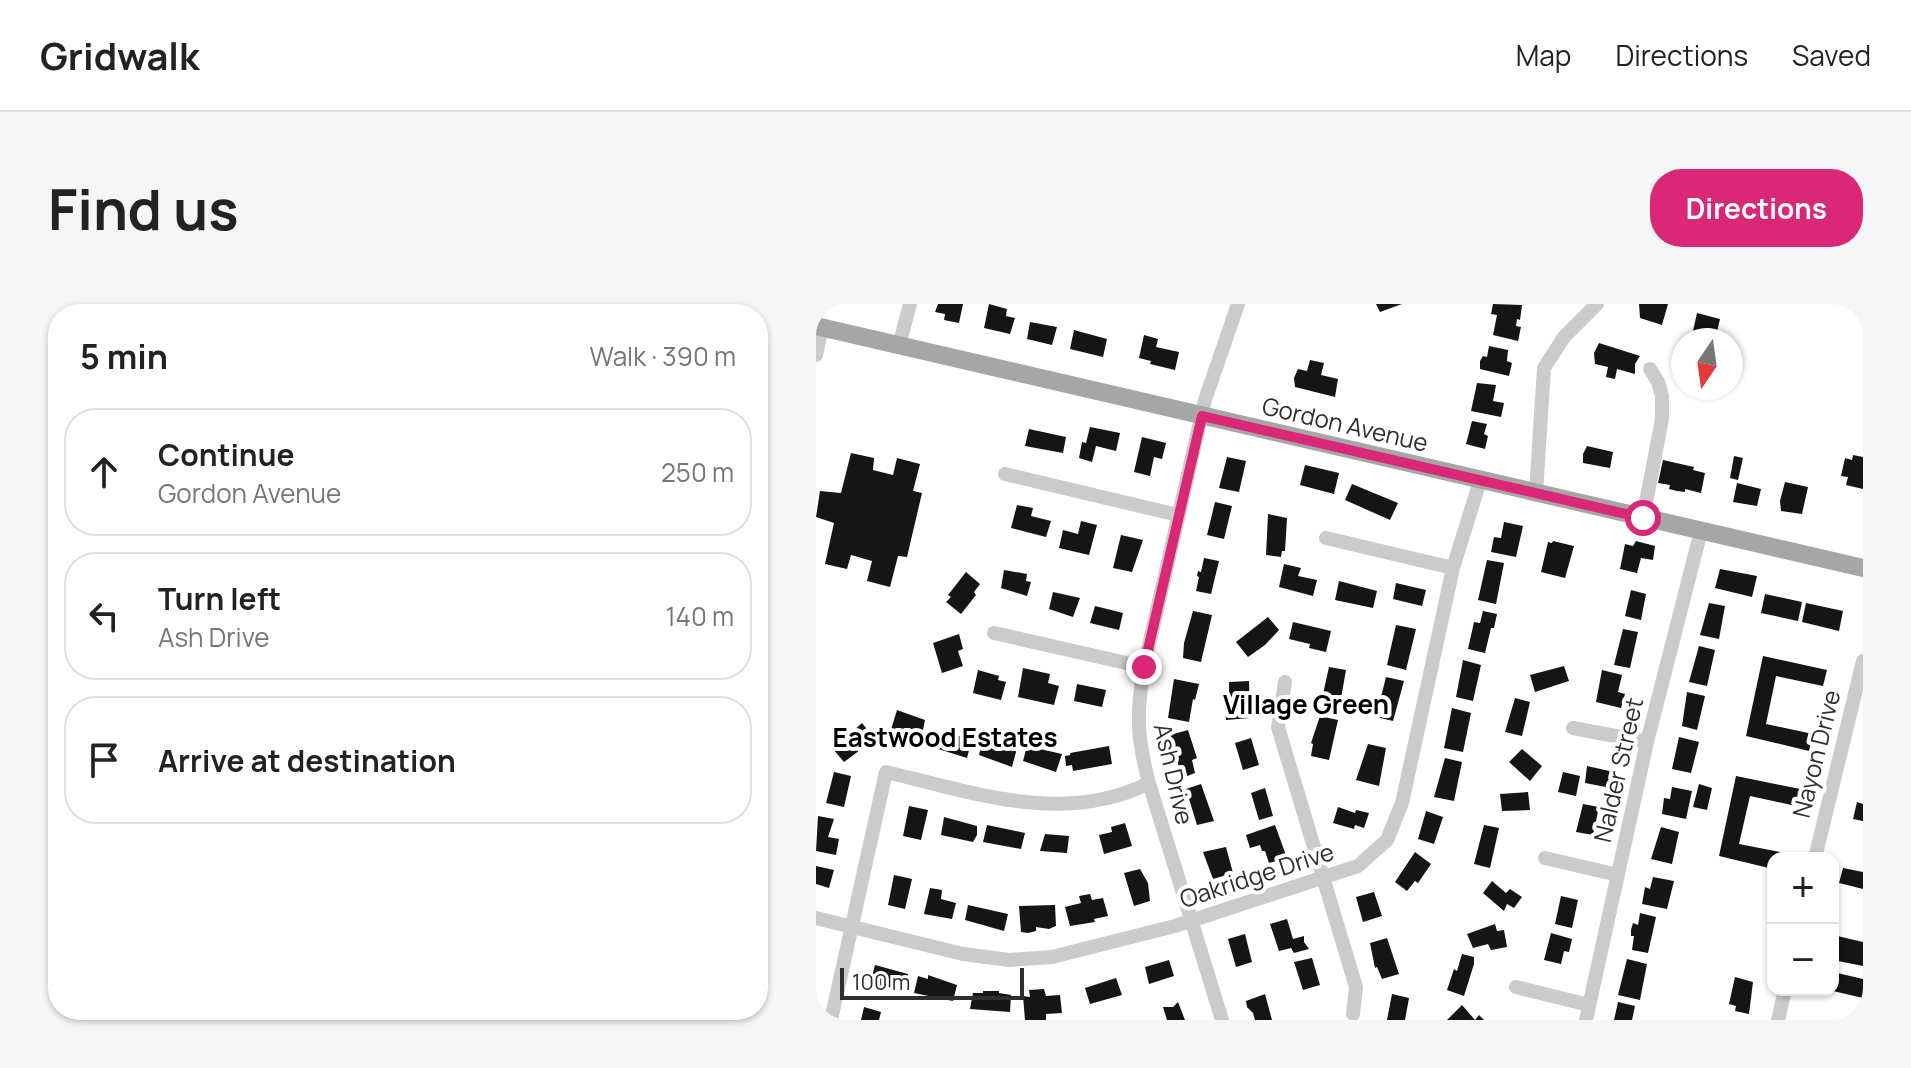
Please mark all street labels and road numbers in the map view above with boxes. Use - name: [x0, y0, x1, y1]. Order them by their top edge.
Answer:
- street label: Gordon Avenue: [1259, 388, 1431, 459]
- street label: Nayon Drive: [1784, 686, 1847, 821]
- street label: Nalder Street: [1585, 694, 1650, 845]
- street label: Ash Drive: [1147, 720, 1202, 828]
- street label: Oakridge Drive: [1175, 834, 1338, 915]

